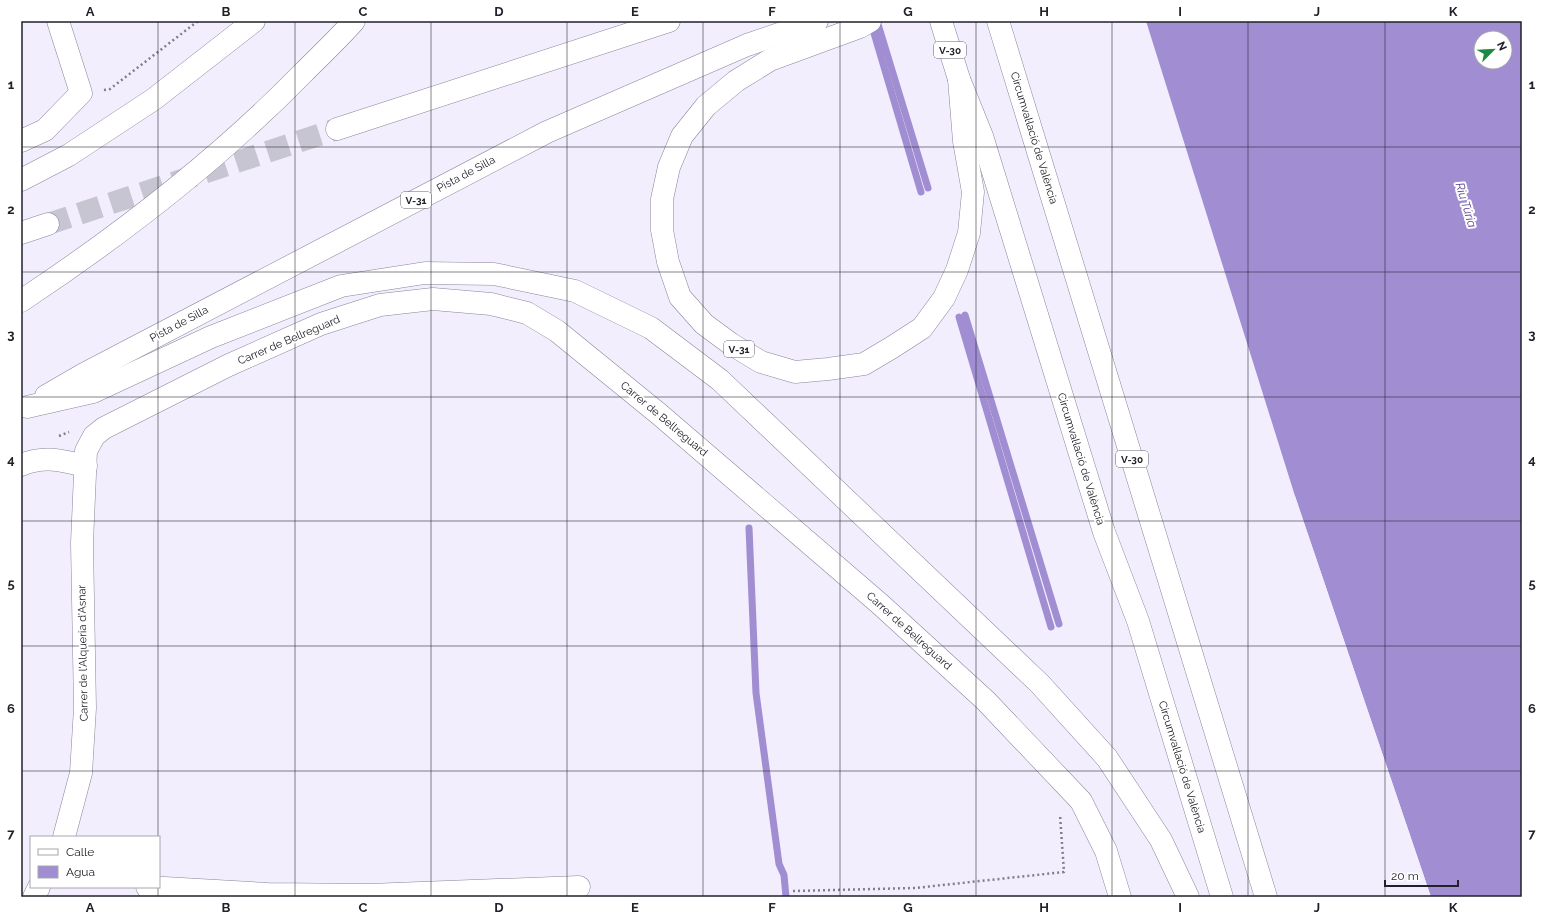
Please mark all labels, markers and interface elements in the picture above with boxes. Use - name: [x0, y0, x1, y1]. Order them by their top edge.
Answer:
- text: A: [86, 4, 95, 19]
- text: B: [222, 4, 231, 19]
- text: C: [359, 4, 368, 19]
- text: D: [494, 4, 504, 19]
- text: E: [631, 4, 639, 19]
- text: F: [768, 4, 776, 19]
- text: G: [903, 4, 913, 19]
- text: H: [1039, 4, 1049, 19]
- text: I: [1178, 4, 1182, 19]
- text: J: [1314, 4, 1320, 19]
- text: K: [1449, 4, 1458, 19]
- north arrow: [1473, 30, 1513, 70]
- text: N: [1494, 40, 1509, 53]
- road number: V-30: [934, 42, 966, 58]
- street label: Circumval·lació de València: [1008, 70, 1060, 206]
- text: 1: [8, 77, 15, 92]
- text: 1: [1529, 77, 1536, 92]
- street label: Pista de Silla: [435, 153, 497, 195]
- water label: Riu Túria: [1453, 181, 1479, 229]
- road number: V-31: [401, 192, 431, 208]
- text: 2: [7, 202, 15, 217]
- text: 2: [1528, 202, 1536, 217]
- street label: Pista de Silla: [148, 303, 210, 345]
- street label: Carrer de Bellreguard: [236, 312, 342, 367]
- text: 3: [7, 327, 15, 342]
- text: 3: [1528, 327, 1536, 342]
- road number: V-31: [724, 341, 754, 357]
- street label: Carrer de Bellreguard: [618, 379, 710, 459]
- street label: Circumval·lació de València: [1055, 391, 1107, 527]
- road number: V-30: [1116, 451, 1148, 467]
- text: 4: [7, 452, 15, 467]
- text: 4: [1528, 452, 1536, 467]
- text: 5: [7, 576, 15, 591]
- text: 5: [1528, 576, 1536, 591]
- street label: Carrer de l'Alqueria d'Asnar: [75, 584, 91, 722]
- street label: Carrer de Bellreguard: [864, 589, 954, 673]
- street label: Circumval·lació de València: [1156, 699, 1208, 835]
- text: 6: [7, 701, 15, 716]
- text: 6: [1528, 701, 1536, 716]
- text: 7: [7, 826, 15, 841]
- text: 7: [1528, 826, 1536, 841]
- legend: [30, 836, 160, 888]
- text: Calle: [66, 845, 94, 859]
- scale bar: [1385, 862, 1458, 888]
- text: Agua: [66, 865, 95, 879]
- text: 20 m: [1391, 869, 1419, 883]
- text: A: [86, 900, 95, 915]
- text: B: [222, 900, 231, 915]
- text: C: [359, 900, 368, 915]
- text: D: [494, 900, 504, 915]
- text: E: [631, 900, 639, 915]
- text: F: [768, 900, 776, 915]
- text: G: [903, 900, 913, 915]
- text: H: [1039, 900, 1049, 915]
- text: I: [1178, 900, 1182, 915]
- text: J: [1314, 900, 1320, 915]
- text: K: [1449, 900, 1458, 915]

